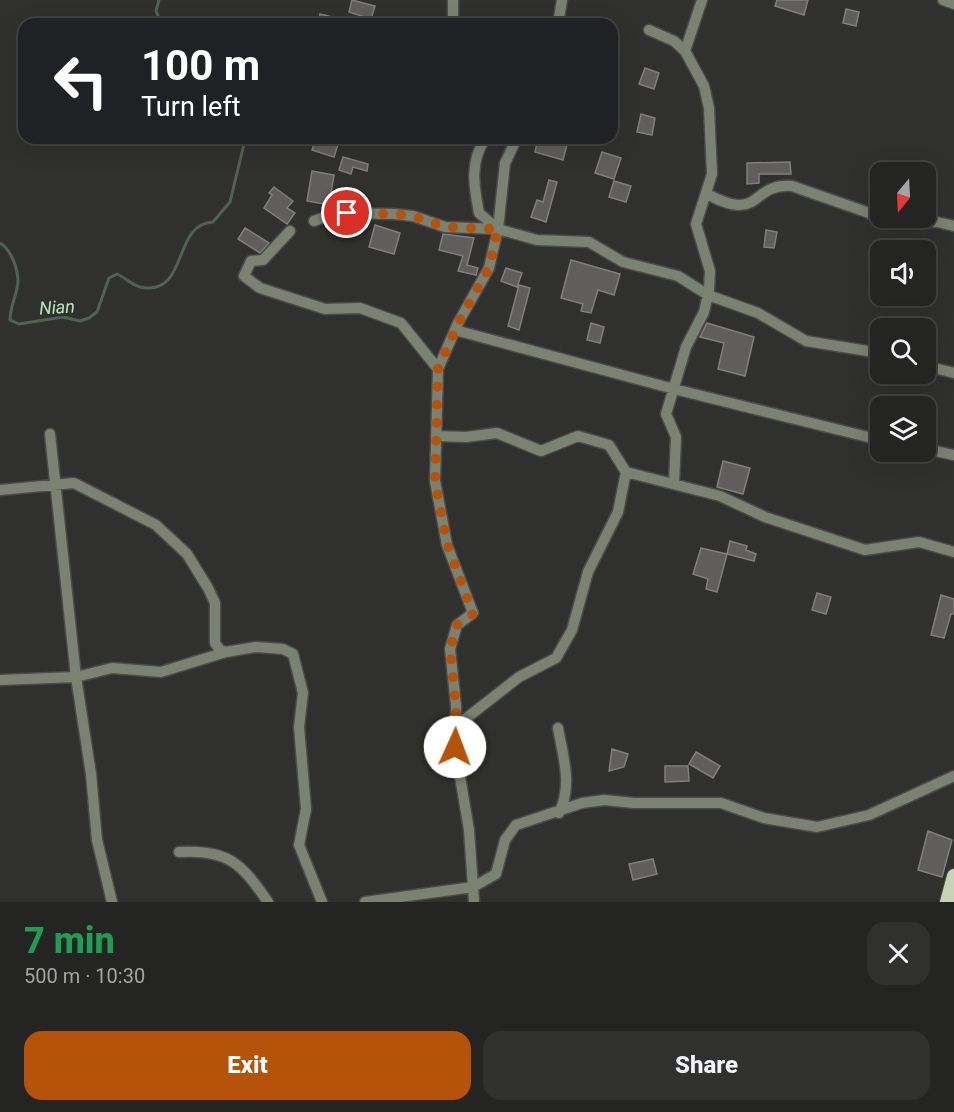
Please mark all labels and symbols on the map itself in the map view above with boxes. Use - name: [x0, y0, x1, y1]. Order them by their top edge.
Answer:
- north arrow: [870, 162, 936, 228]
- pin: [321, 187, 372, 238]
- water label: Nian: [39, 296, 75, 318]
- position arrow: [423, 715, 487, 779]

